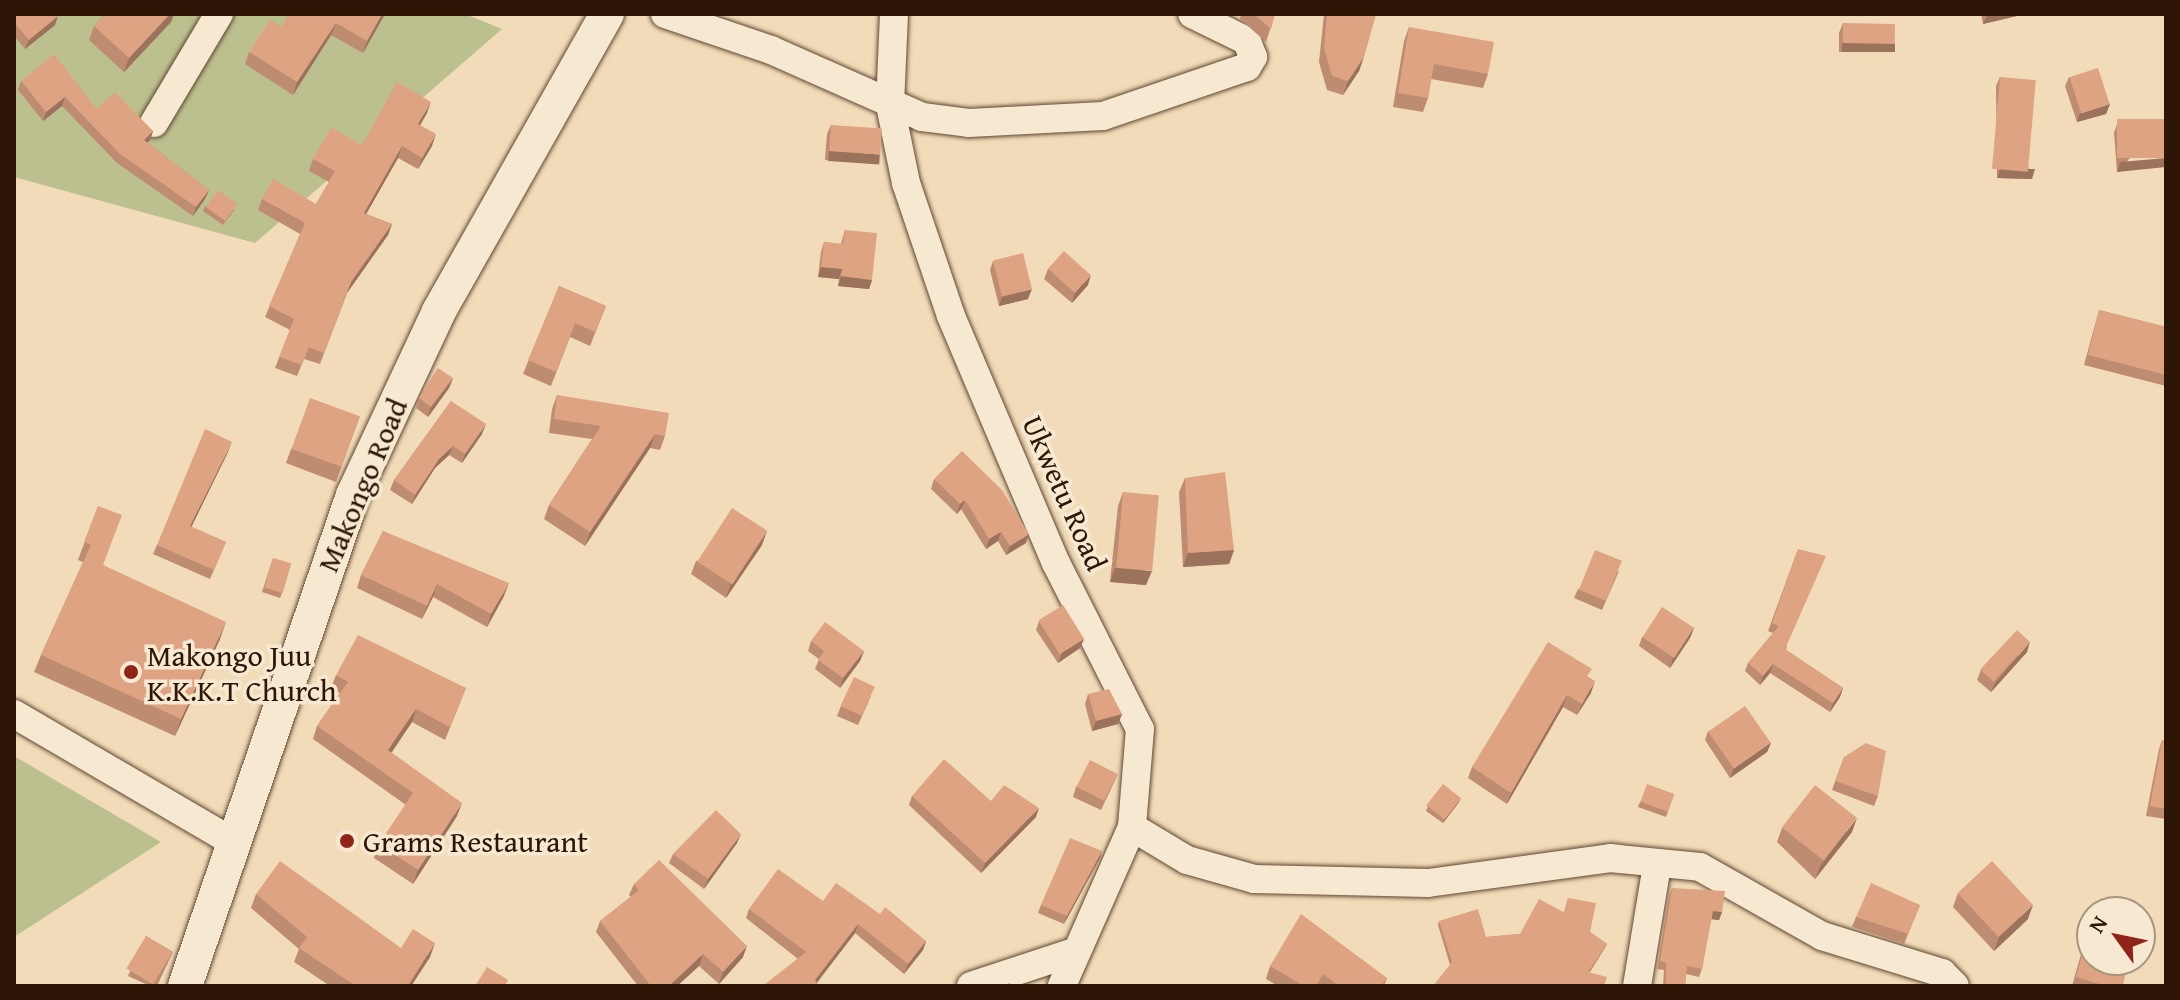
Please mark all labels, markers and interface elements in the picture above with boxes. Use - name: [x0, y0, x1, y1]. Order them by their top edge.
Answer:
- street label: Makongo Road: [309, 393, 415, 577]
- street label: Ukwetu Road: [1015, 410, 1115, 576]
- place label: Makongo Juu K.K.K.T Church: [147, 637, 337, 708]
- marker: Makongo Juu K.K.K.T Church: [122, 663, 140, 681]
- place label: Grams Restaurant: [363, 823, 588, 859]
- marker: Grams Restaurant: [338, 832, 356, 850]
- north arrow: [2076, 896, 2156, 976]
- text: N: [2080, 909, 2115, 939]

